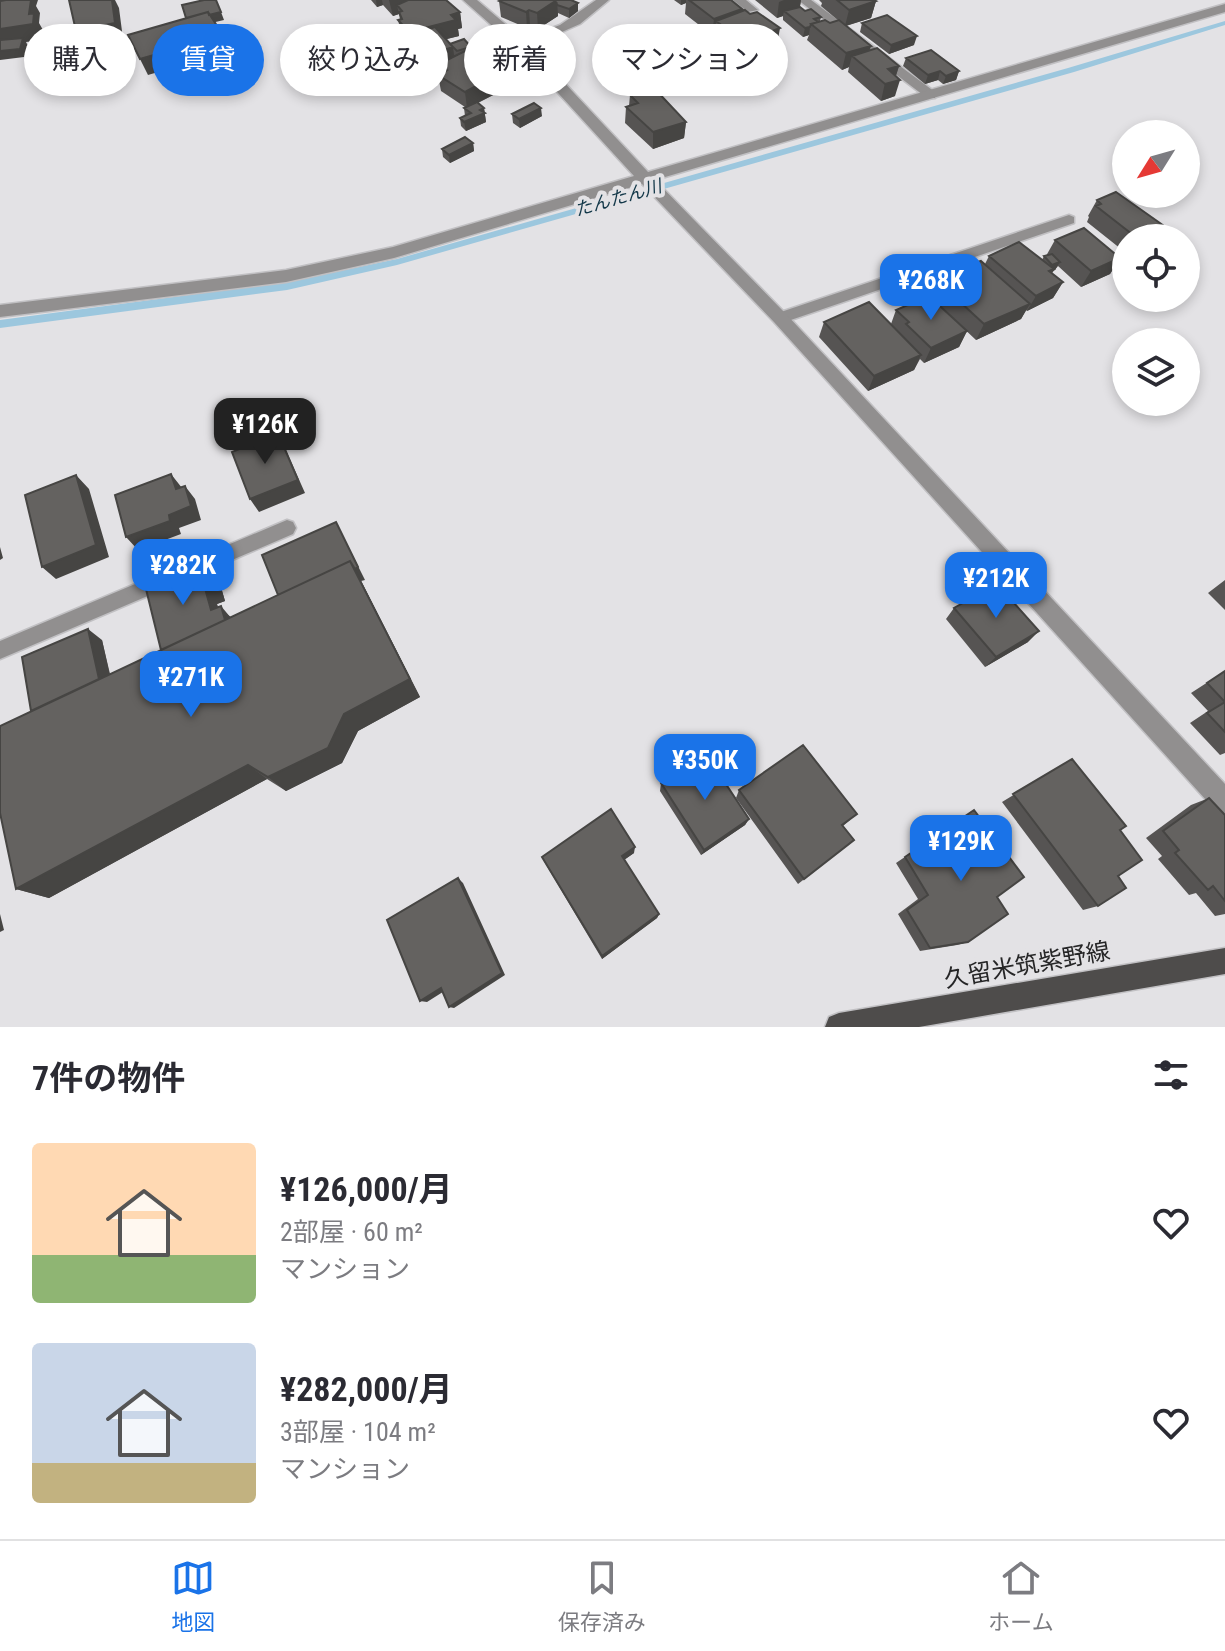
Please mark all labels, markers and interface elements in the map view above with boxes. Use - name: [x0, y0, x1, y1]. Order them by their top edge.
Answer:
- chip: 購入: [24, 24, 136, 96]
- chip: 賃貸: [152, 24, 264, 96]
- chip: 絞り込み: [280, 24, 448, 96]
- chip: 新着: [464, 24, 576, 96]
- chip: マンション: [592, 24, 788, 96]
- north arrow: [1112, 120, 1200, 208]
- map controls: [1112, 120, 1200, 416]
- water label: たんたん川: [572, 174, 666, 220]
- button: locate: [1112, 224, 1200, 312]
- pin: ¥268K: [875, 254, 987, 322]
- text: ¥268K: [898, 265, 964, 295]
- button: layers: [1112, 328, 1200, 416]
- pin: ¥126K: [209, 398, 321, 466]
- text: ¥126K: [232, 409, 298, 439]
- pin: ¥282K: [127, 539, 239, 607]
- text: ¥282K: [150, 550, 216, 580]
- pin: ¥212K: [940, 552, 1052, 620]
- text: ¥212K: [963, 563, 1029, 593]
- pin: ¥271K: [135, 651, 247, 719]
- text: ¥271K: [158, 662, 224, 692]
- pin: ¥350K: [649, 734, 761, 802]
- text: ¥350K: [672, 745, 738, 775]
- pin: ¥129K: [905, 815, 1017, 883]
- text: ¥129K: [928, 826, 994, 856]
- street label: 久留米筑紫野線: [942, 937, 1112, 993]
- icon: filters: [1149, 1053, 1193, 1097]
- text: 7件の物件: [32, 1058, 185, 1098]
- text: ¥126,000/月: [280, 1169, 453, 1209]
- icon: home: [96, 1175, 192, 1271]
- icon: heart: [1149, 1201, 1193, 1245]
- text: 2部屋 · 60 m²: [280, 1217, 423, 1247]
- text: マンション: [280, 1254, 410, 1284]
- text: ¥282,000/月: [280, 1369, 453, 1409]
- icon: home: [96, 1375, 192, 1471]
- icon: heart: [1149, 1401, 1193, 1445]
- text: 3部屋 · 104 m²: [280, 1417, 436, 1447]
- text: マンション: [280, 1454, 410, 1484]
- tab: 地図: [171, 1556, 215, 1636]
- tab: 保存済み: [558, 1556, 646, 1636]
- tab: ホーム: [988, 1556, 1054, 1636]

